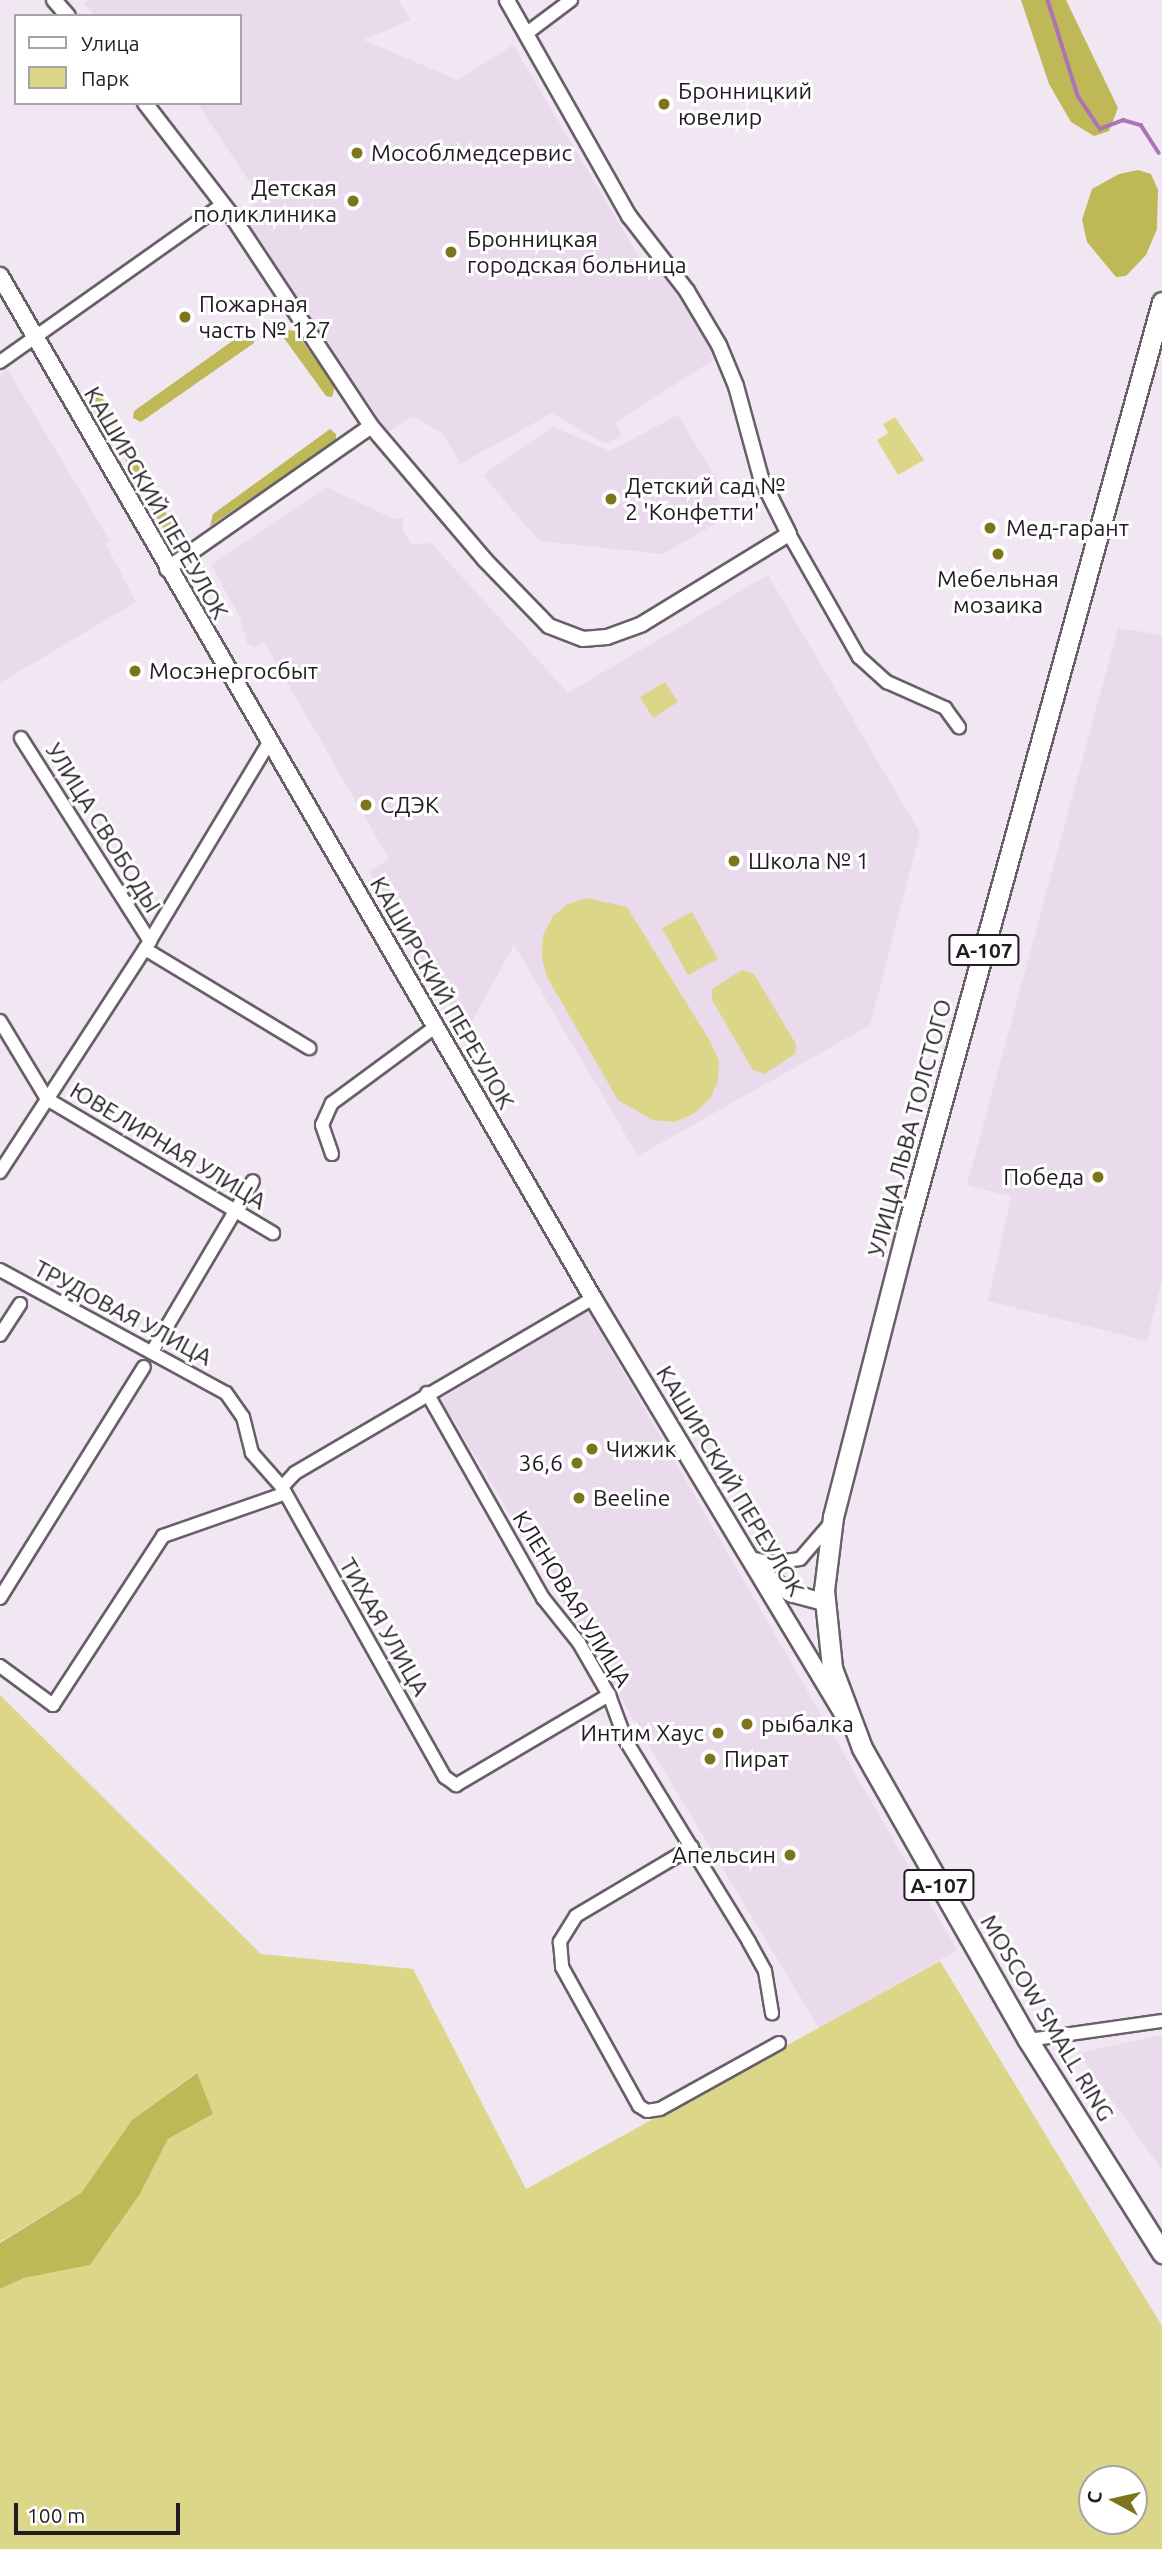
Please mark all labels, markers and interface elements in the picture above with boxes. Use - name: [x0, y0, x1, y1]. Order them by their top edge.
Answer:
- legend: [14, 14, 242, 105]
- text: Улица: [81, 31, 139, 55]
- text: Парк: [81, 66, 129, 90]
- place label: Бронницкий ювелир: [678, 77, 812, 131]
- marker: Бронницкий ювелир: [656, 96, 672, 112]
- place label: Мособлмедсервис: [371, 139, 572, 167]
- marker: Мособлмедсервис: [349, 145, 365, 161]
- place label: Детская поликлиника: [193, 174, 337, 228]
- marker: Детская поликлиника: [343, 191, 363, 211]
- place label: Бронницкая городская больница: [467, 225, 687, 279]
- marker: Бронницкая городская больница: [441, 242, 461, 262]
- place label: Пожарная часть № 127: [199, 290, 331, 344]
- marker: Пожарная часть № 127: [177, 309, 193, 325]
- street label: КАШИРСКИЙ ПЕРЕУЛОК: [78, 382, 234, 624]
- place label: Детский сад № 2 'Конфетти': [625, 472, 786, 526]
- marker: Детский сад № 2 'Конфетти': [603, 491, 619, 507]
- place label: Мед-гарант: [1006, 514, 1129, 542]
- marker: Мед-гарант: [980, 518, 1000, 538]
- marker: Мебельная мозаика: [990, 546, 1006, 562]
- place label: Мебельная мозаика: [937, 565, 1059, 619]
- place label: Мосэнергосбыт: [149, 657, 318, 685]
- marker: Мосэнергосбыт: [127, 663, 143, 679]
- street label: УЛИЦА СВОБОДЫ: [40, 738, 166, 918]
- place label: СДЭК: [380, 791, 439, 819]
- marker: СДЭК: [358, 797, 374, 813]
- place label: Школа № 1: [748, 847, 869, 875]
- marker: Школа № 1: [726, 853, 742, 869]
- street label: КАШИРСКИЙ ПЕРЕУЛОК: [364, 872, 520, 1114]
- road number: А-107: [947, 932, 1021, 968]
- street label: УЛИЦА ЛЬВА ТОЛСТОГО: [862, 996, 958, 1260]
- street label: ЮВЕЛИРНАЯ УЛИЦА: [65, 1077, 271, 1215]
- place label: Победа: [1003, 1163, 1084, 1191]
- marker: Победа: [1090, 1169, 1106, 1185]
- street label: ТРУДОВАЯ УЛИЦА: [29, 1254, 217, 1372]
- street label: КАШИРСКИЙ ПЕРЕУЛОК: [650, 1361, 810, 1601]
- place label: Чижик: [606, 1435, 676, 1463]
- marker: Чижик: [584, 1441, 600, 1457]
- place label: 36,6: [518, 1449, 563, 1477]
- marker: 36,6: [569, 1455, 585, 1471]
- place label: Beeline: [593, 1484, 670, 1512]
- marker: Beeline: [571, 1490, 587, 1506]
- street label: КЛЕНОВАЯ УЛИЦА: [507, 1506, 637, 1692]
- street label: ТИХАЯ УЛИЦА: [333, 1553, 435, 1701]
- place label: рыбалка: [761, 1710, 854, 1738]
- marker: рыбалка: [739, 1716, 755, 1732]
- place label: Интим Хаус: [581, 1719, 704, 1747]
- marker: Интим Хаус: [710, 1725, 726, 1741]
- place label: Пират: [724, 1745, 789, 1773]
- marker: Пират: [702, 1751, 718, 1767]
- place label: Апельсин: [672, 1841, 776, 1869]
- marker: Апельсин: [782, 1847, 798, 1863]
- road number: А-107: [902, 1868, 976, 1902]
- street label: MOSCOW SMALL RING: [974, 1910, 1120, 2126]
- north arrow: [1078, 2465, 1148, 2535]
- scale bar: [18, 2490, 184, 2534]
- text: С: [1082, 2490, 1106, 2505]
- text: 100 m: [27, 2503, 85, 2527]

